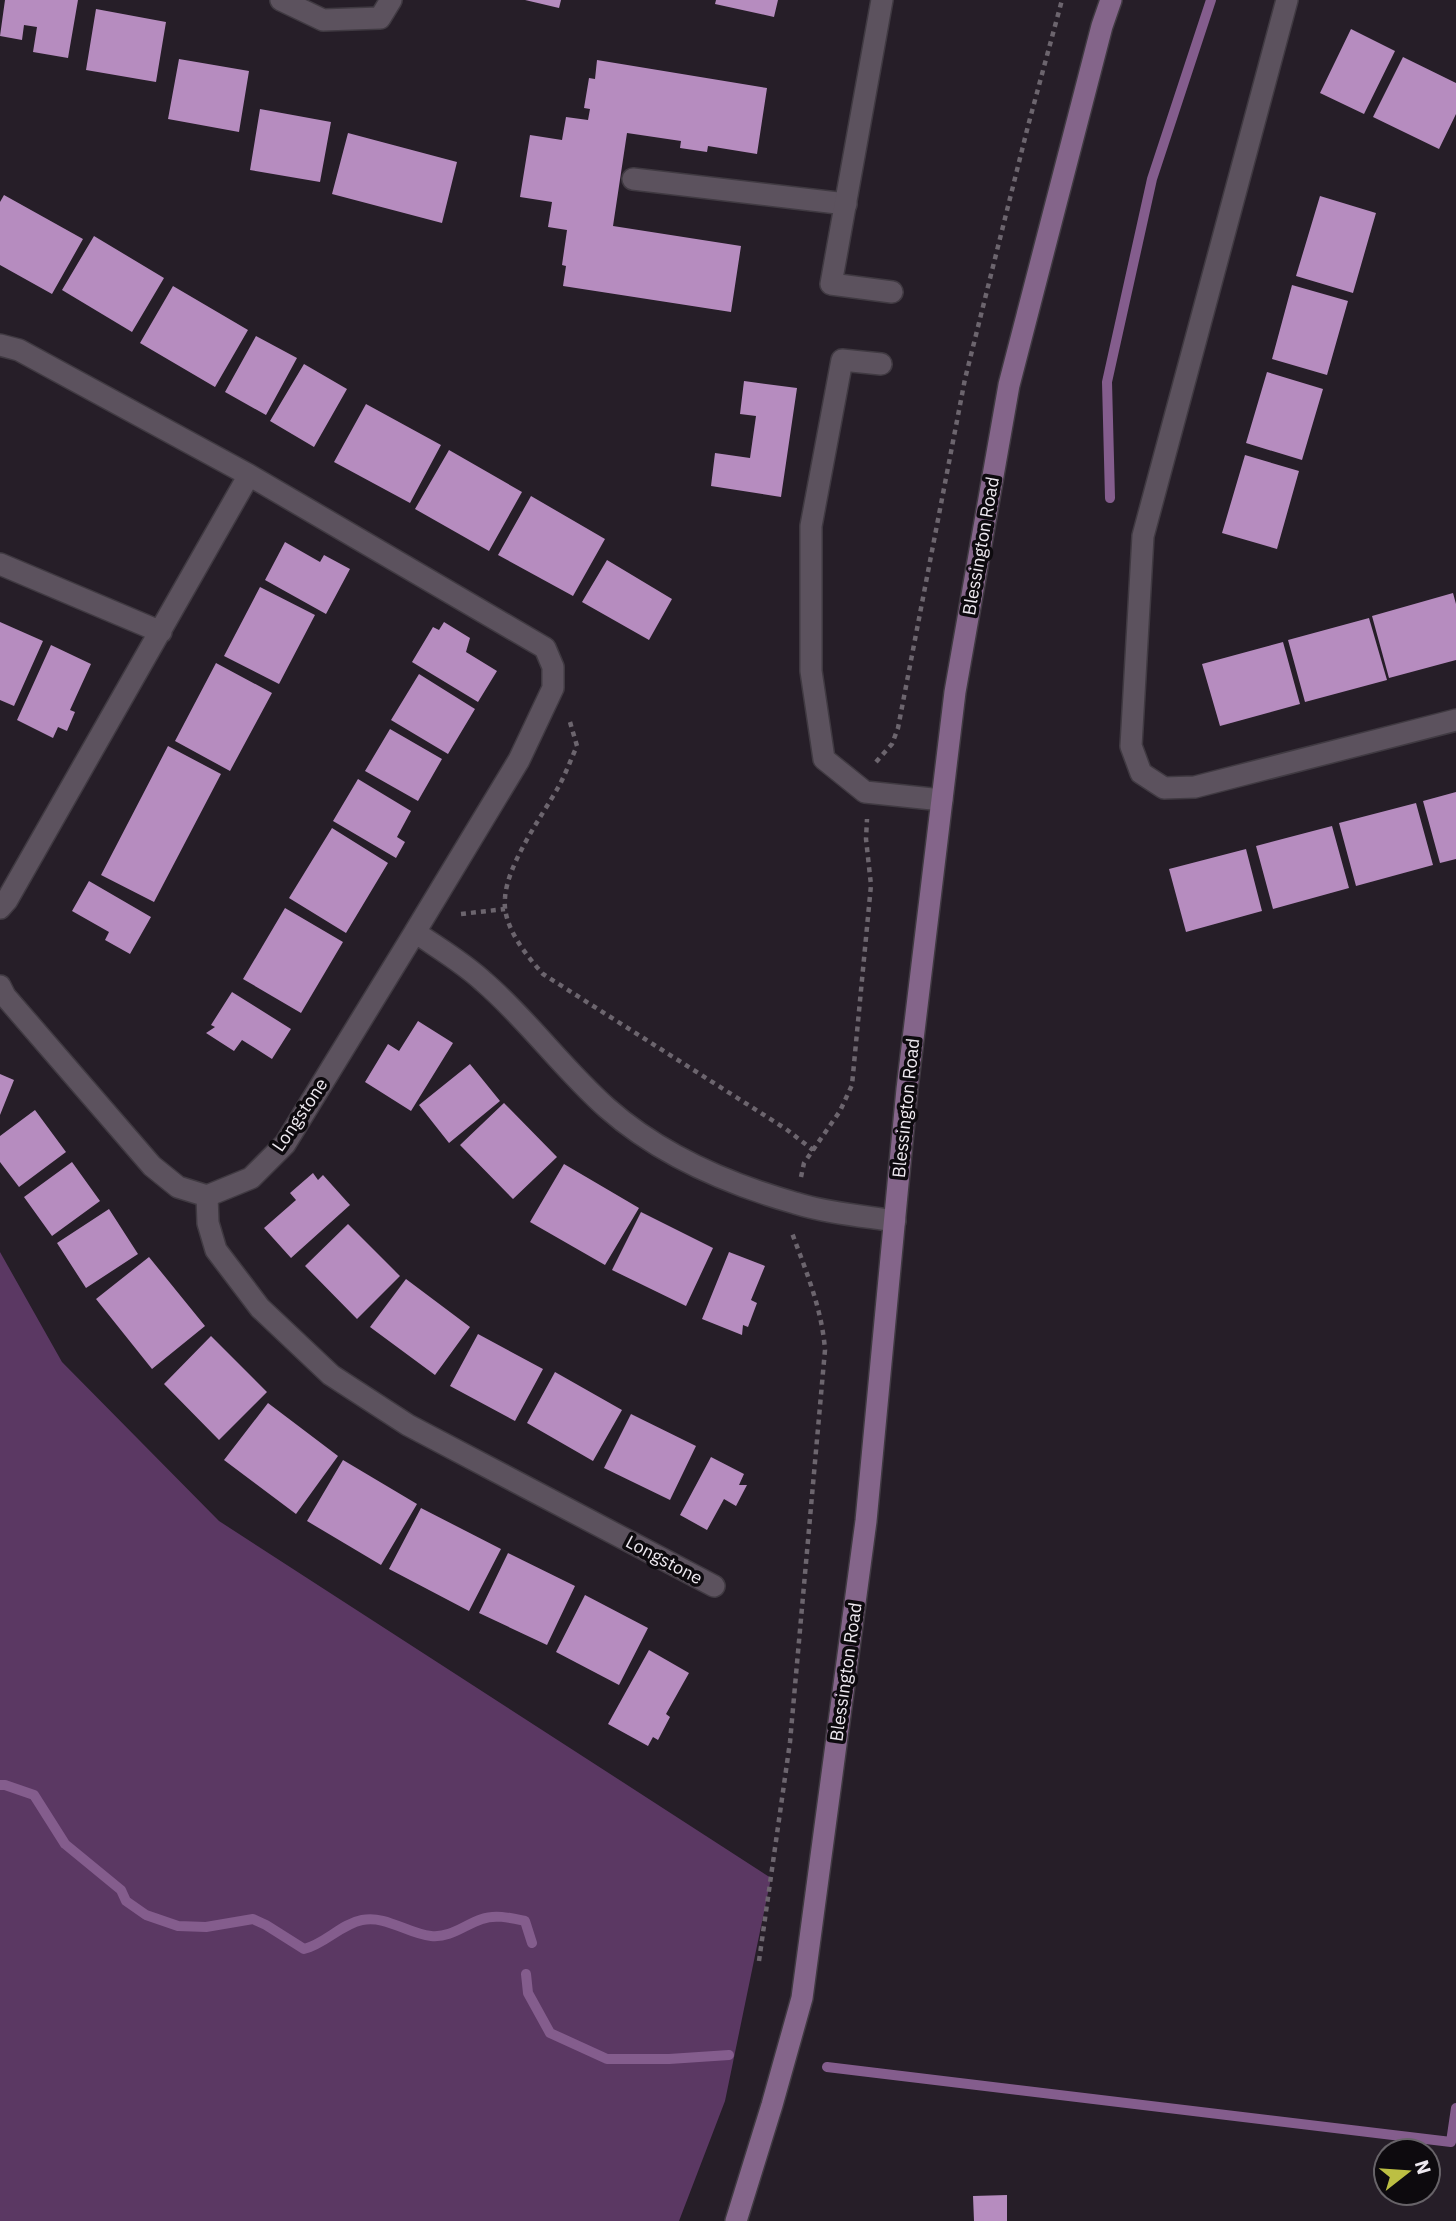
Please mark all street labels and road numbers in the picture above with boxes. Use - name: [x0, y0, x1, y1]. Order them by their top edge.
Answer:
- street label: Blessington Road: [957, 475, 1004, 617]
- street label: Blessington Road: [887, 1037, 924, 1179]
- street label: Longstone: [267, 1073, 333, 1156]
- street label: Longstone: [622, 1530, 707, 1589]
- street label: Blessington Road: [824, 1601, 867, 1743]

